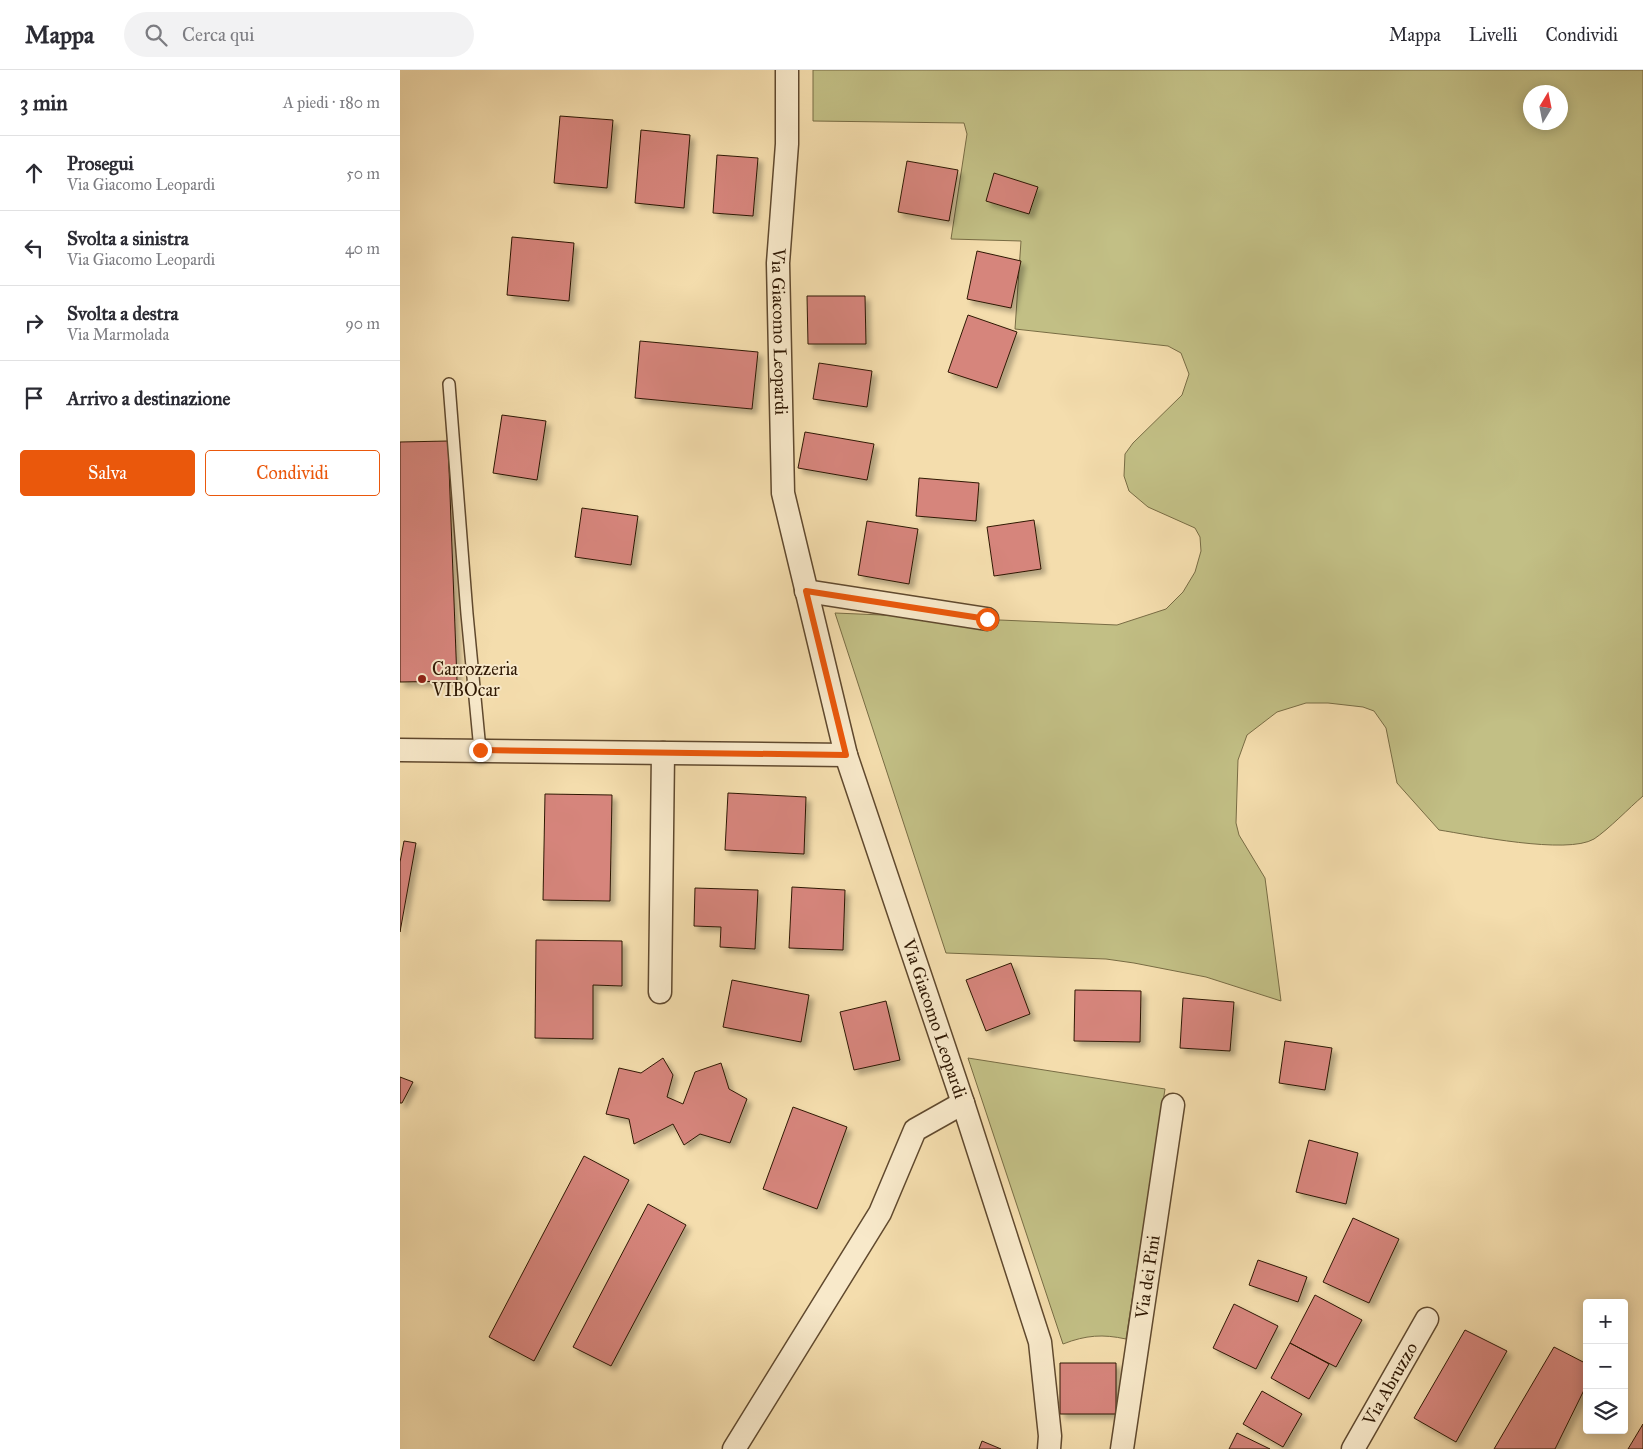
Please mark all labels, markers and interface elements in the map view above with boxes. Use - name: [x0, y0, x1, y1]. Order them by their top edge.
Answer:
- search box: [124, 12, 474, 57]
- text: Mappa: [25, 20, 94, 50]
- icon: search: [142, 21, 170, 49]
- text: Cerca qui: [182, 23, 255, 46]
- text: Mappa: [1389, 24, 1441, 46]
- text: Livelli: [1469, 24, 1517, 46]
- text: Condividi: [1545, 24, 1618, 46]
- north arrow: [1523, 85, 1568, 130]
- text: 3 min: [20, 90, 68, 116]
- text: A piedi · 180 m: [283, 93, 380, 112]
- text: Prosegui: [67, 152, 134, 175]
- icon: ahead: [20, 159, 48, 187]
- text: 50 m: [346, 164, 380, 183]
- text: Via Giacomo Leopardi: [67, 175, 215, 194]
- text: Svolta a sinistra: [67, 227, 189, 250]
- icon: left: [20, 234, 48, 262]
- text: 40 m: [345, 239, 380, 258]
- street label: Via Giacomo Leopardi: [767, 246, 792, 415]
- text: Via Giacomo Leopardi: [67, 250, 215, 269]
- text: Svolta a destra: [67, 302, 179, 325]
- icon: right: [20, 309, 48, 337]
- text: 90 m: [345, 314, 380, 333]
- text: Via Marmolada: [67, 325, 169, 344]
- icon: arrive: [20, 384, 48, 412]
- text: Arrivo a destinazione: [67, 387, 230, 410]
- button: Salva: [20, 450, 195, 496]
- button: Condividi: [205, 450, 380, 496]
- route start: [976, 608, 999, 631]
- place label: Carrozzeria VIBOcar: [431, 658, 518, 701]
- marker: Carrozzeria VIBOcar: [416, 673, 428, 685]
- route end: [469, 739, 492, 762]
- street label: Via Giacomo Leopardi: [897, 935, 972, 1101]
- street label: Via dei Pini: [1130, 1234, 1165, 1321]
- map controls: [1583, 1299, 1628, 1434]
- button: +: [1583, 1299, 1628, 1344]
- street label: Via Abruzzo: [1357, 1338, 1422, 1430]
- button: −: [1583, 1344, 1628, 1389]
- button: layers: [1583, 1389, 1628, 1434]

